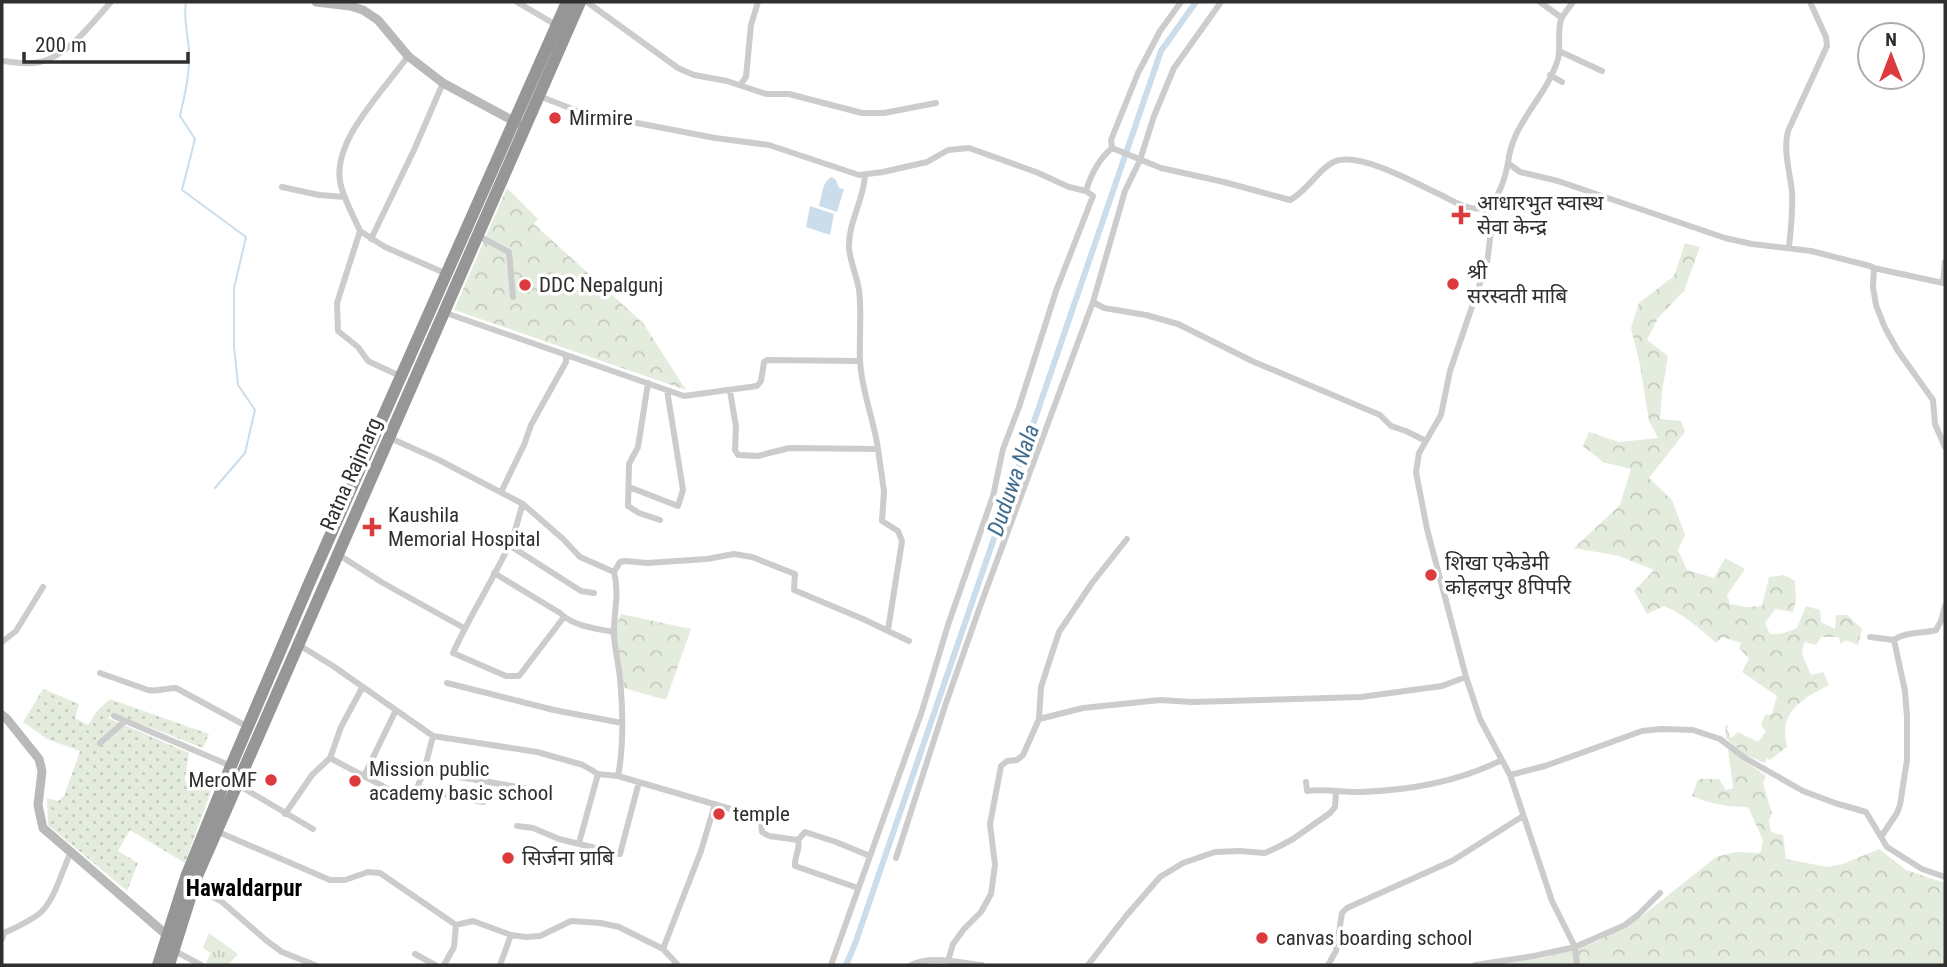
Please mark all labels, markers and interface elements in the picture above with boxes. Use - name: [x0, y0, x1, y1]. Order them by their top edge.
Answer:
- scale bar: [24, 21, 189, 65]
- north arrow: [1856, 21, 1926, 91]
- text: N: [1885, 28, 1897, 51]
- text: 200 m: [35, 33, 87, 57]
- place label: Mirmire: [569, 106, 633, 130]
- marker: Mirmire: [547, 110, 563, 126]
- place label: आधारभुत स्वास्थ सेवा केन्द्र: [1477, 191, 1604, 239]
- marker: आधारभुत स्वास्थ सेवा केन्द्र: [1451, 205, 1471, 225]
- place label: श्री सरस्वती माबि: [1467, 260, 1568, 308]
- place label: DDC Nepalgunj: [539, 273, 663, 297]
- marker: श्री सरस्वती माबि: [1445, 276, 1461, 292]
- marker: DDC Nepalgunj: [517, 277, 533, 293]
- street label: Ratna Rajmarg: [315, 414, 387, 534]
- water label: Duduwa Nala: [982, 421, 1045, 539]
- place label: Kaushila Memorial Hospital: [388, 503, 540, 551]
- marker: Kaushila Memorial Hospital: [362, 517, 382, 537]
- place label: शिखा एकेडेमी कोहलपुर 8पिपरि: [1445, 551, 1571, 600]
- marker: शिखा एकेडेमी कोहलपुर 8पिपरि: [1423, 567, 1439, 583]
- place label: Mission public academy basic school: [369, 757, 553, 805]
- place label: MeroMF: [189, 768, 257, 792]
- marker: MeroMF: [263, 772, 279, 788]
- marker: Mission public academy basic school: [347, 773, 363, 789]
- place label: temple: [733, 802, 790, 826]
- marker: temple: [711, 806, 727, 822]
- place label: सिर्जना प्राबि: [522, 846, 615, 870]
- marker: सिर्जना प्राबि: [500, 850, 516, 866]
- district label: Hawaldarpur: [186, 875, 303, 902]
- place label: canvas boarding school: [1276, 926, 1472, 950]
- marker: canvas boarding school: [1254, 930, 1270, 946]

